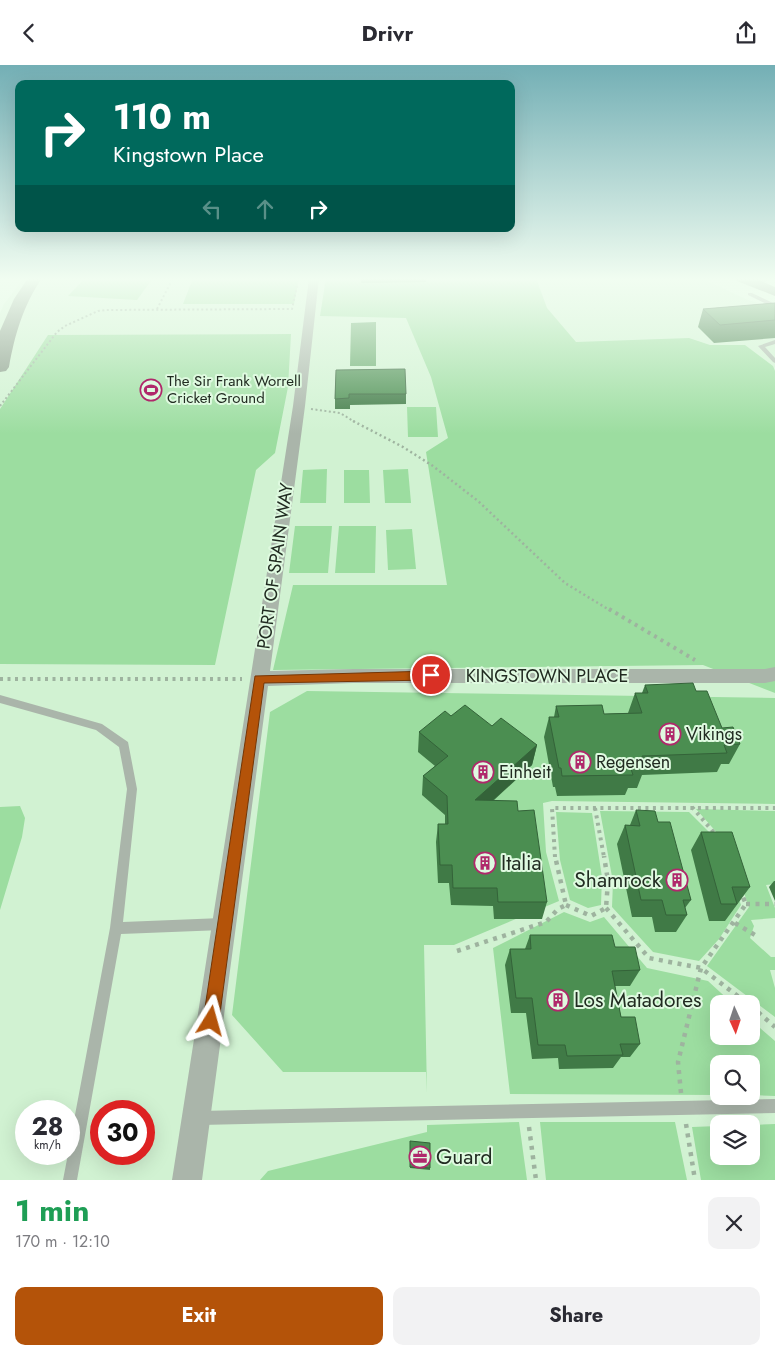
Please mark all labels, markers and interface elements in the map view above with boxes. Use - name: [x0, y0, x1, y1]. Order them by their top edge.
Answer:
- text: Drivr: [362, 17, 413, 49]
- icon: back: [15, 19, 43, 47]
- icon: share: [732, 19, 760, 47]
- text: 110 m: [113, 92, 211, 142]
- icon: right: [30, 100, 95, 165]
- text: Kingstown Place: [113, 138, 264, 170]
- icon: left: [198, 195, 226, 223]
- icon: ahead: [251, 195, 279, 223]
- icon: right: [304, 195, 332, 223]
- place label: The Sir Frank Worrell Cricket Ground: [167, 370, 301, 409]
- sports icon: The Sir Frank Worrell Cricket Ground: [139, 378, 163, 402]
- street label: PORT OF SPAIN WAY: [250, 480, 300, 651]
- pin: [410, 654, 452, 696]
- icon: arrive: [417, 661, 445, 689]
- street label: KINGSTOWN PLACE: [466, 663, 628, 689]
- place label: Vikings: [686, 721, 742, 747]
- building icon: Vikings: [658, 722, 682, 746]
- place label: Regensen: [596, 749, 670, 775]
- building icon: Regensen: [568, 750, 592, 774]
- place label: Einheit: [499, 759, 551, 785]
- building icon: Einheit: [471, 760, 495, 784]
- place label: Italia: [501, 848, 542, 878]
- building icon: Italia: [473, 851, 497, 875]
- place label: Shamrock: [574, 865, 662, 895]
- building icon: Shamrock: [665, 868, 689, 892]
- place label: Los Matadores: [574, 985, 702, 1015]
- building icon: Los Matadores: [546, 988, 570, 1012]
- position arrow: [184, 994, 236, 1046]
- north arrow: [710, 995, 760, 1045]
- map controls: [710, 995, 760, 1165]
- button: search: [710, 1055, 760, 1105]
- speed limit sign: 30: [90, 1100, 155, 1165]
- text: 28: [31, 1108, 64, 1144]
- button: layers: [710, 1115, 760, 1165]
- text: km/h: [34, 1136, 61, 1154]
- place label: Guard: [436, 1142, 493, 1172]
- office icon: Guard: [408, 1145, 432, 1169]
- text: 1 min: [15, 1189, 89, 1232]
- button: close: [708, 1197, 760, 1249]
- text: 170 m · 12:10: [15, 1230, 110, 1253]
- button: Exit: [15, 1287, 383, 1345]
- button: Share: [393, 1287, 760, 1345]

